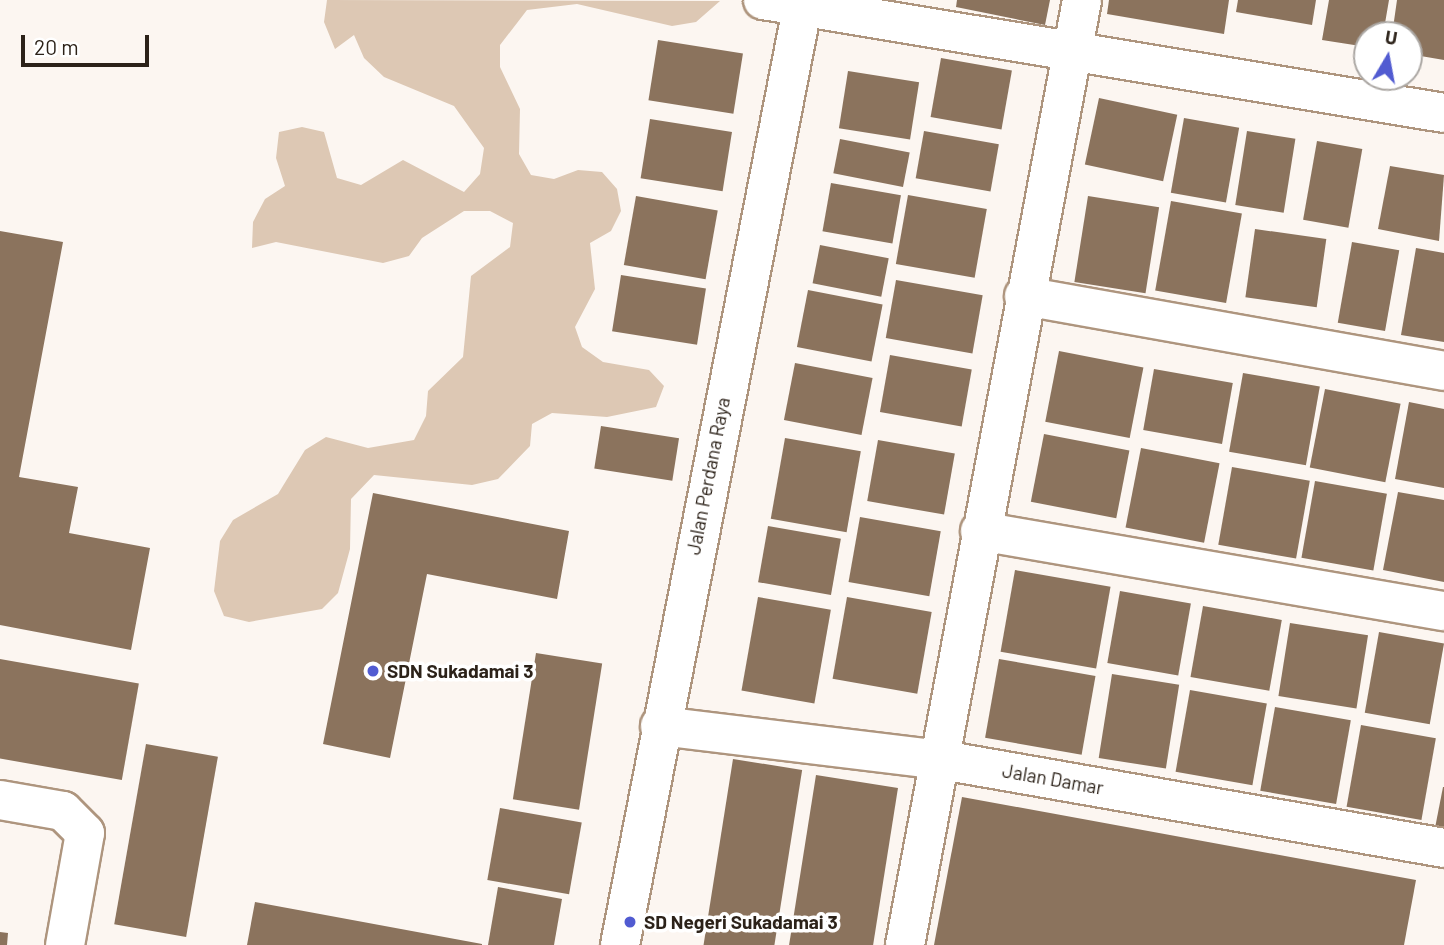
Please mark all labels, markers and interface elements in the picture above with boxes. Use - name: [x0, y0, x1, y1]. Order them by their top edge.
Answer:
- scale bar: [24, 21, 152, 65]
- north arrow: [1353, 21, 1423, 91]
- text: U: [1383, 24, 1399, 49]
- text: 20 m: [34, 34, 79, 59]
- street label: Jalan Perdana Raya: [682, 395, 734, 557]
- place label: SDN Sukadamai 3: [387, 660, 533, 682]
- marker: SDN Sukadamai 3: [365, 663, 381, 679]
- street label: Jalan Damar: [1001, 759, 1105, 799]
- place label: SD Negeri Sukadamai 3: [644, 911, 838, 933]
- marker: SD Negeri Sukadamai 3: [622, 914, 638, 930]

